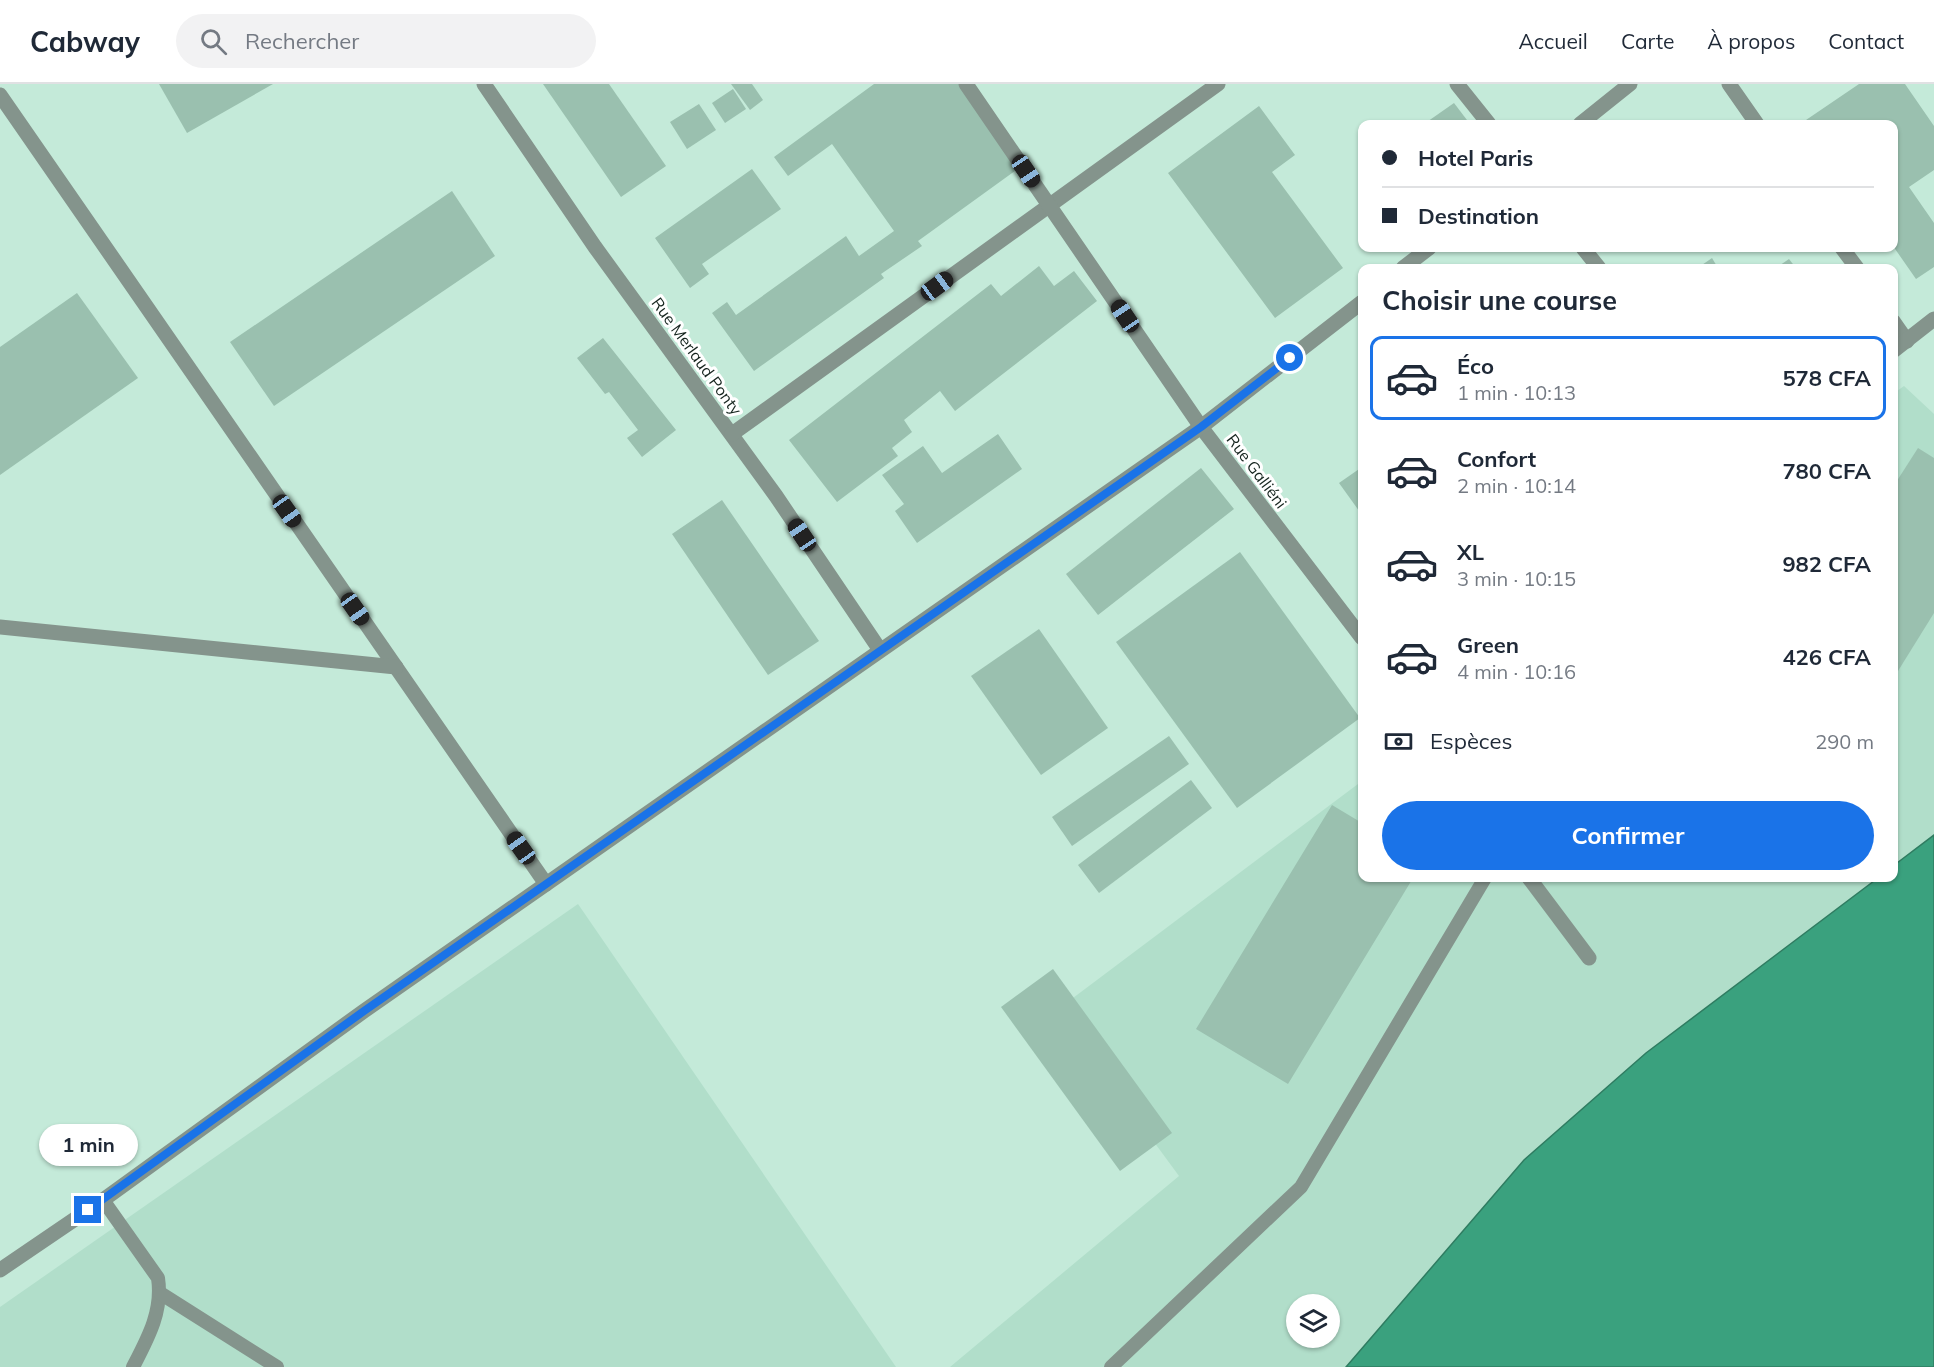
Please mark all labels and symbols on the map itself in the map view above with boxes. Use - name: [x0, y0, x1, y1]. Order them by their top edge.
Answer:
- car: [1008, 151, 1044, 191]
- car: [917, 268, 957, 304]
- street label: Rue Merlaud Ponty: [648, 293, 747, 419]
- car: [1107, 296, 1143, 336]
- route start: [1276, 344, 1303, 371]
- street label: Rue Galliéni: [1223, 430, 1291, 512]
- car: [269, 491, 305, 531]
- car: [784, 515, 820, 555]
- car: [337, 589, 373, 629]
- car: [503, 828, 539, 868]
- callout: 1 min: [38, 1123, 138, 1165]
- route end: [74, 1196, 101, 1223]

